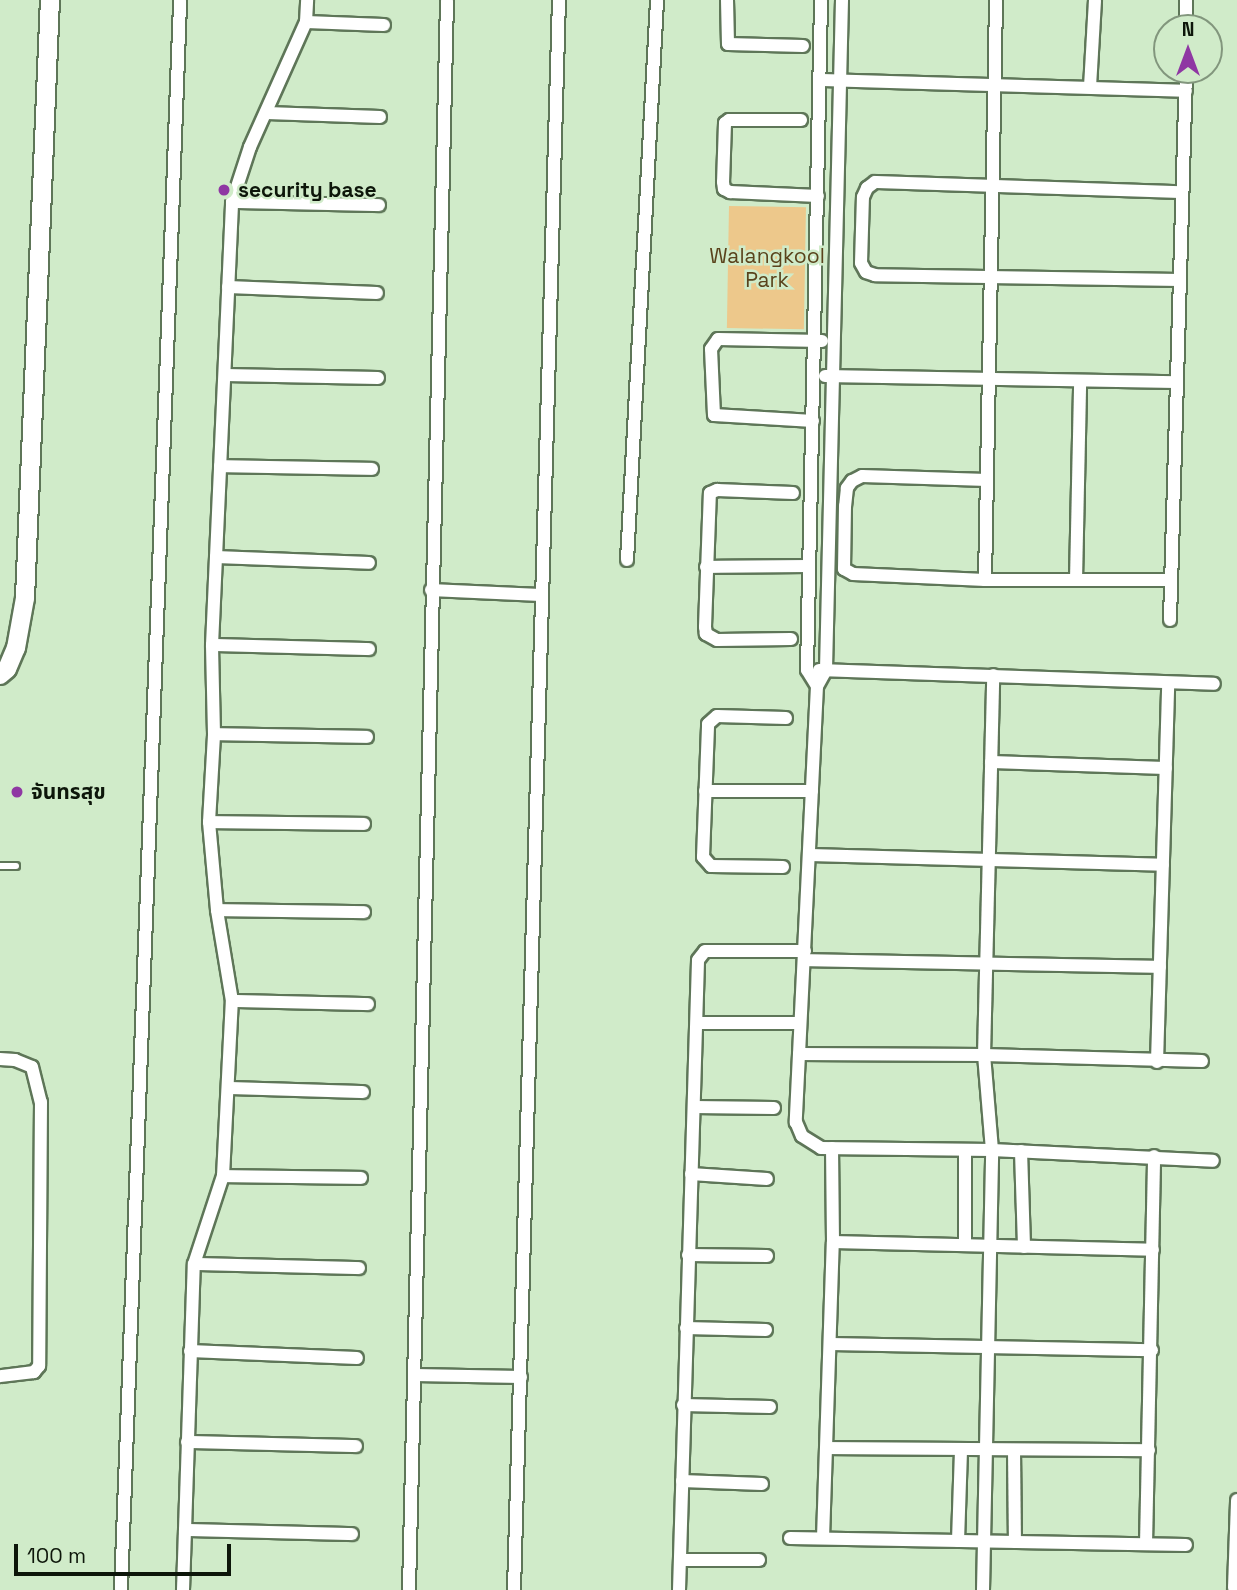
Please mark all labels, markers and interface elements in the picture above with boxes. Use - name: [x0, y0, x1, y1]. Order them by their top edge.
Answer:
- north arrow: [1153, 14, 1223, 84]
- text: N: [1182, 17, 1194, 42]
- place label: security base: [238, 177, 377, 203]
- marker: security base: [216, 182, 232, 198]
- park label: Walangkool Park: [709, 243, 825, 293]
- place label: จันทรสุข: [31, 779, 106, 805]
- marker: จันทรสุข: [9, 784, 25, 800]
- scale bar: [18, 1530, 234, 1574]
- text: 100 m: [27, 1542, 86, 1569]

